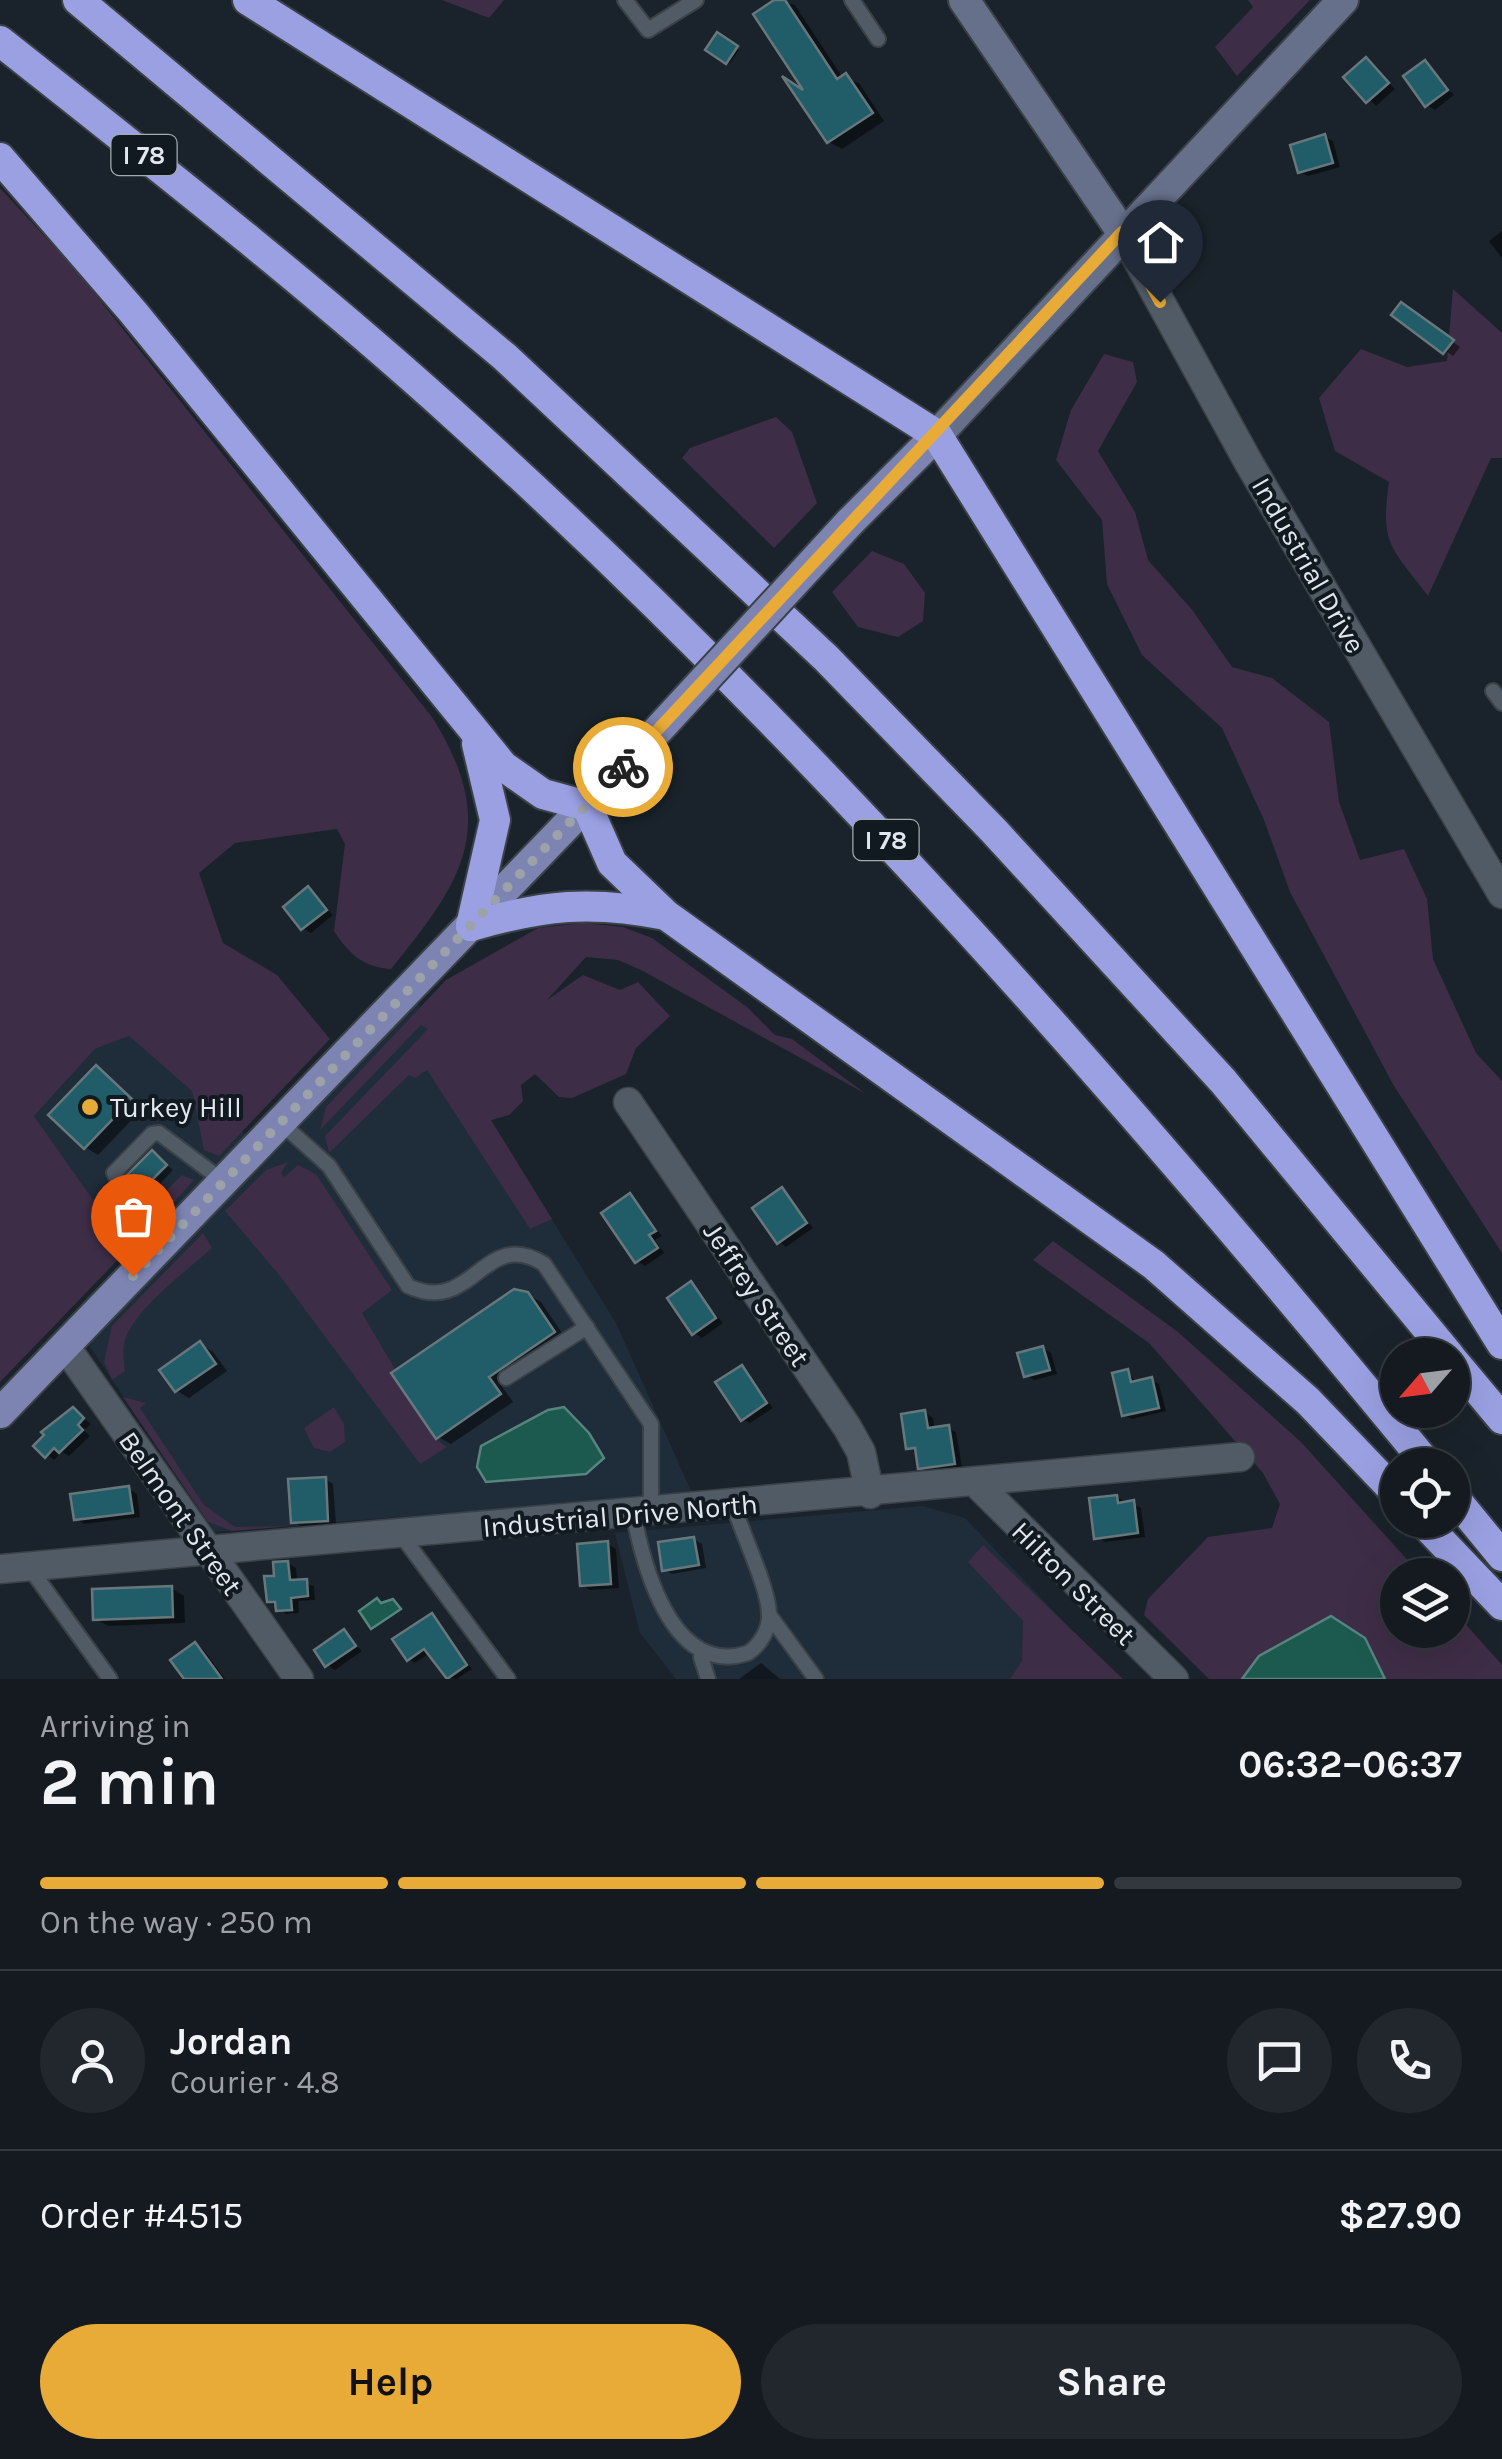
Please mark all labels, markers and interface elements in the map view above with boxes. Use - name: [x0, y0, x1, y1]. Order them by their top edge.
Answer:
- road number: I 78: [112, 135, 176, 175]
- pin: [1118, 200, 1203, 303]
- icon: home: [1133, 215, 1188, 270]
- street label: Industrial Drive: [1245, 472, 1372, 659]
- courier: [573, 717, 673, 817]
- icon: bike: [596, 740, 651, 795]
- road number: I 78: [854, 820, 918, 860]
- place label: Turkey Hill: [110, 1091, 242, 1124]
- marker: Turkey Hill: [79, 1096, 101, 1118]
- pin: [91, 1174, 176, 1277]
- icon: bag: [106, 1189, 161, 1244]
- street label: Jeffrey Street: [697, 1216, 817, 1372]
- north arrow: [1380, 1338, 1470, 1428]
- map controls: [1380, 1338, 1470, 1648]
- street label: Belmont Street: [112, 1425, 249, 1601]
- button: locate: [1380, 1448, 1470, 1538]
- street label: Industrial Drive North: [481, 1487, 759, 1544]
- street label: Hilton Street: [1005, 1515, 1142, 1652]
- button: layers: [1380, 1558, 1470, 1648]
- text: Arriving in: [40, 1708, 191, 1745]
- text: 06:32–06:37: [1238, 1742, 1462, 1787]
- text: 2 min: [40, 1744, 219, 1820]
- text: On the way · 250 m: [40, 1904, 313, 1941]
- button: person: [40, 2008, 145, 2113]
- button: chat: [1227, 2008, 1332, 2113]
- button: phone: [1357, 2008, 1462, 2113]
- text: Jordan: [170, 2019, 293, 2064]
- text: Courier · 4.8: [170, 2064, 340, 2101]
- text: Order #4515: [40, 2193, 244, 2238]
- text: $27.90: [1339, 2193, 1462, 2238]
- button: Help: [40, 2324, 741, 2439]
- button: Share: [761, 2324, 1462, 2439]

